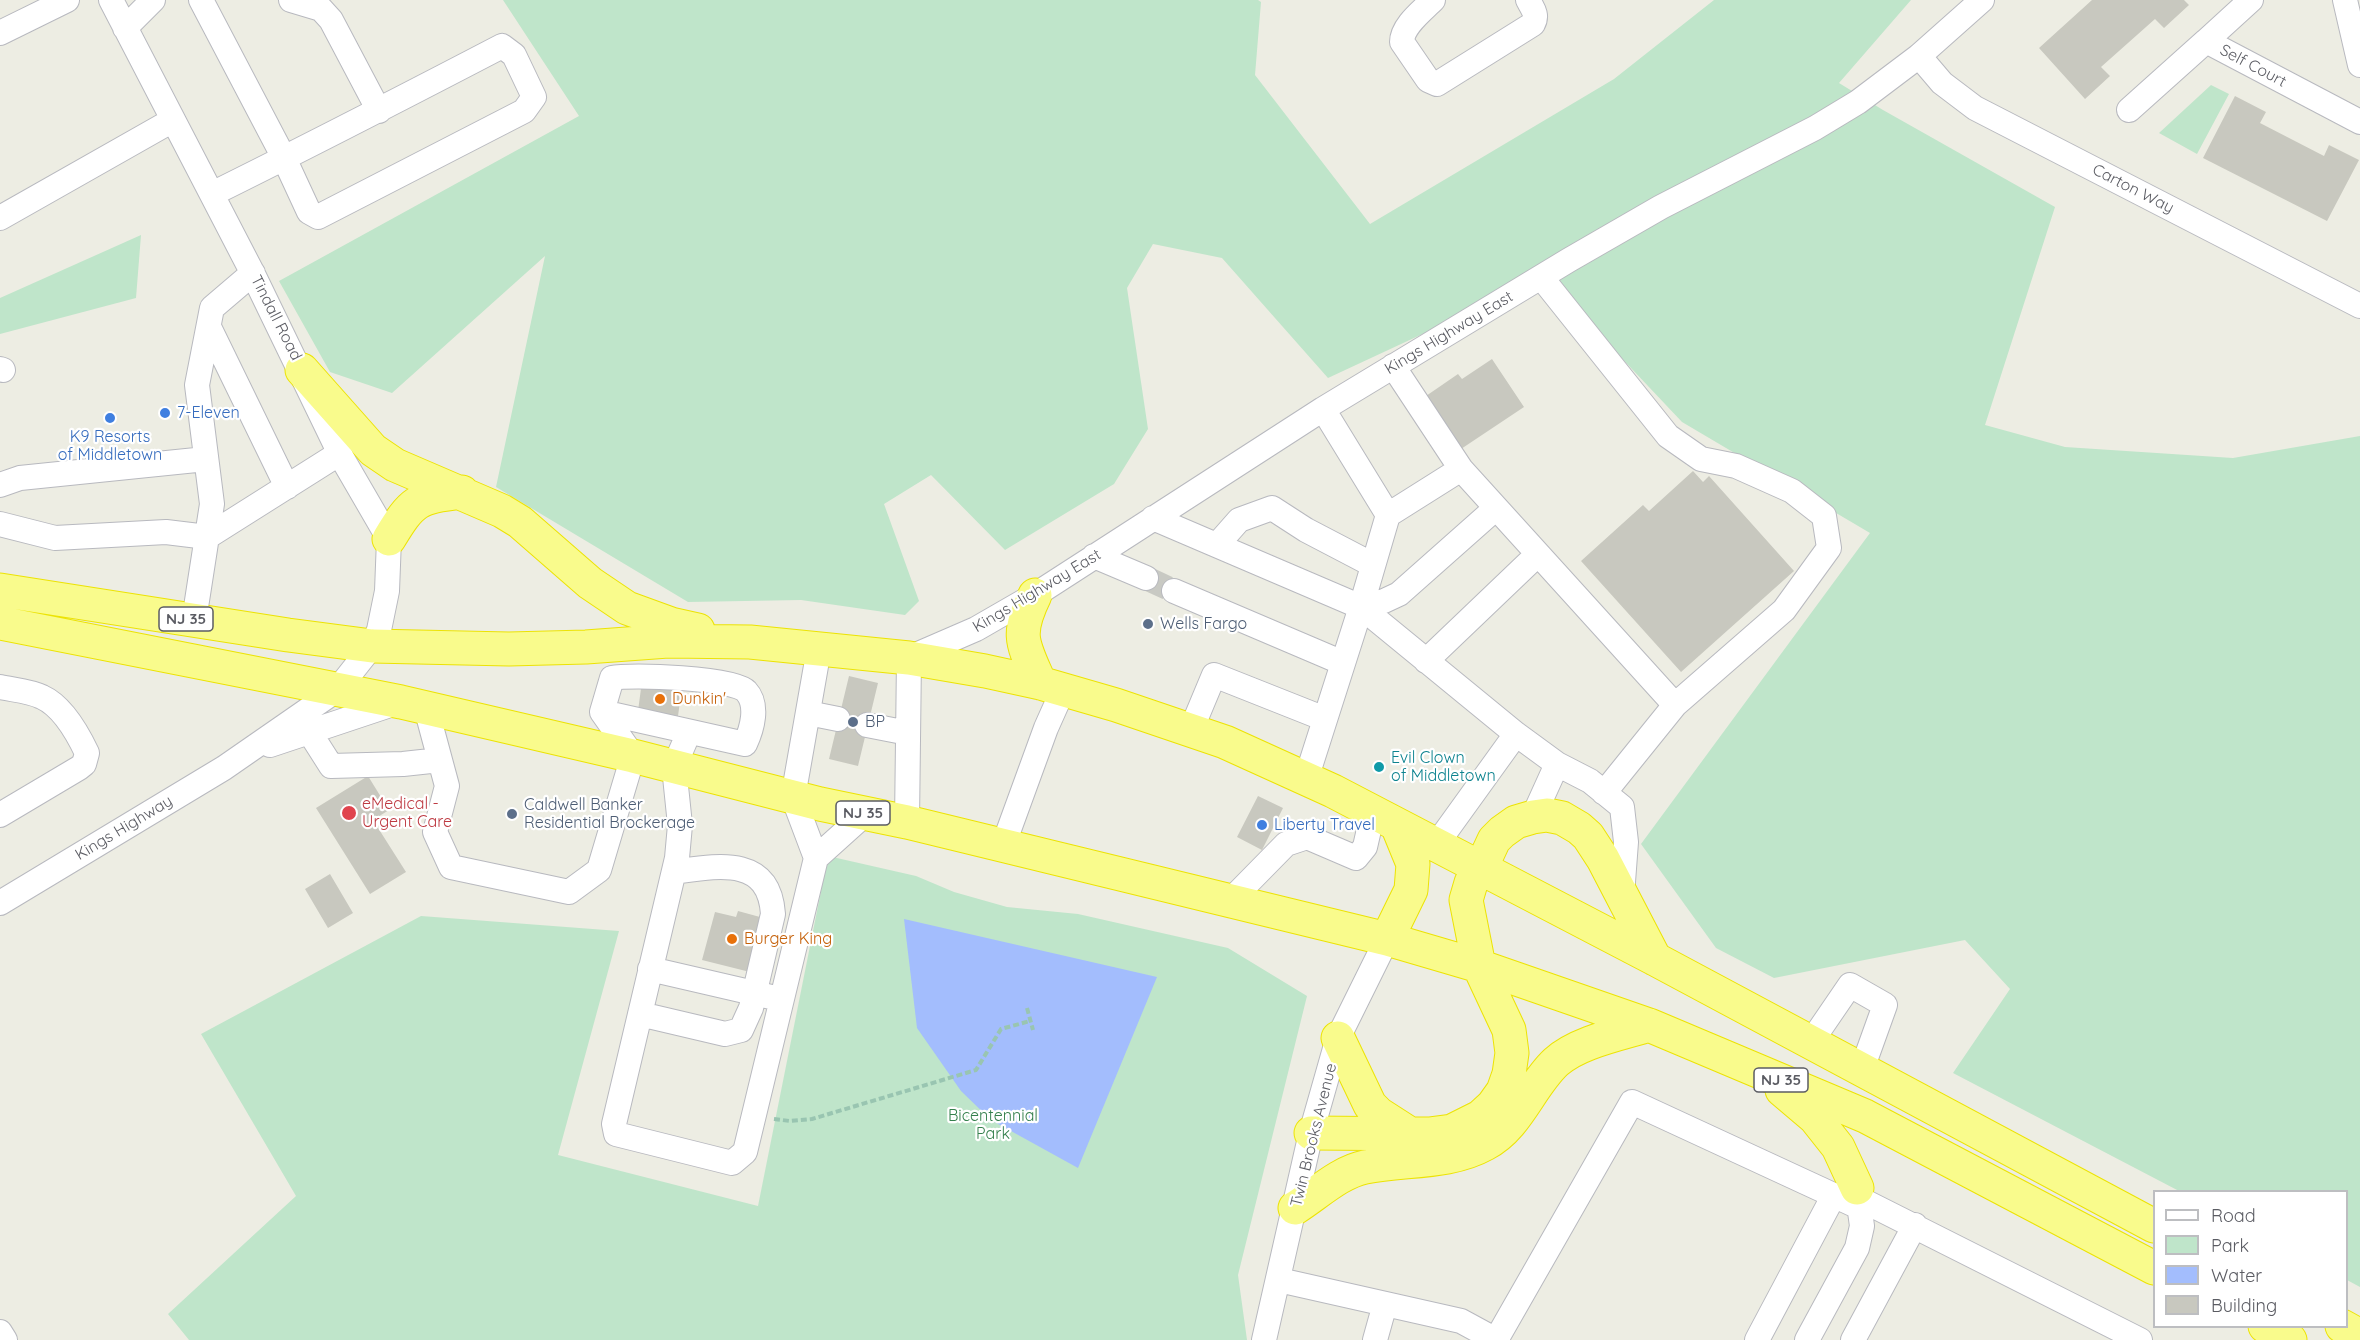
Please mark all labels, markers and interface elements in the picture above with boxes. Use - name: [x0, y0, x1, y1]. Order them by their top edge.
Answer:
- street label: Self Court: [2216, 40, 2290, 92]
- street label: Carton Way: [2089, 160, 2177, 218]
- street label: Tindall Road: [246, 272, 306, 364]
- street label: Kings Highway East: [1381, 287, 1517, 379]
- place label: 7-Eleven: [177, 403, 240, 423]
- marker: 7-Eleven: [158, 406, 172, 420]
- marker: K9 Resorts of Middletown: [103, 411, 117, 425]
- place label: K9 Resorts of Middletown: [58, 427, 162, 465]
- street label: Kings Highway East: [969, 545, 1105, 637]
- road number: NJ 35: [159, 607, 213, 631]
- place label: Wells Fargo: [1160, 614, 1247, 634]
- marker: Wells Fargo: [1141, 617, 1155, 631]
- place label: Dunkin': [672, 689, 726, 709]
- marker: Dunkin': [653, 692, 667, 706]
- place label: BP: [865, 712, 885, 732]
- marker: BP: [846, 715, 860, 729]
- place label: Evil Clown of Middletown: [1391, 748, 1496, 786]
- marker: Evil Clown of Middletown: [1372, 760, 1386, 774]
- street label: Kings Highway: [72, 791, 176, 865]
- place label: eMedical - Urgent Care: [362, 794, 452, 832]
- place label: Caldwell Banker Residential Brockerage: [524, 795, 695, 833]
- road number: NJ 35: [836, 801, 890, 825]
- marker: eMedical - Urgent Care: [340, 804, 358, 822]
- marker: Caldwell Banker Residential Brockerage: [505, 807, 519, 821]
- place label: Liberty Travel: [1274, 815, 1375, 835]
- marker: Liberty Travel: [1255, 818, 1269, 832]
- place label: Burger King: [744, 929, 832, 949]
- marker: Burger King: [725, 932, 739, 946]
- street label: Twin Brooks Avenue: [1287, 1061, 1341, 1209]
- road number: NJ 35: [1754, 1068, 1808, 1092]
- park label: Bicentennial Park: [948, 1106, 1038, 1144]
- legend: [2153, 1190, 2348, 1328]
- text: Road: [2211, 1204, 2256, 1227]
- text: Park: [2211, 1234, 2249, 1257]
- text: Water: [2211, 1264, 2262, 1287]
- text: Building: [2211, 1294, 2277, 1317]

